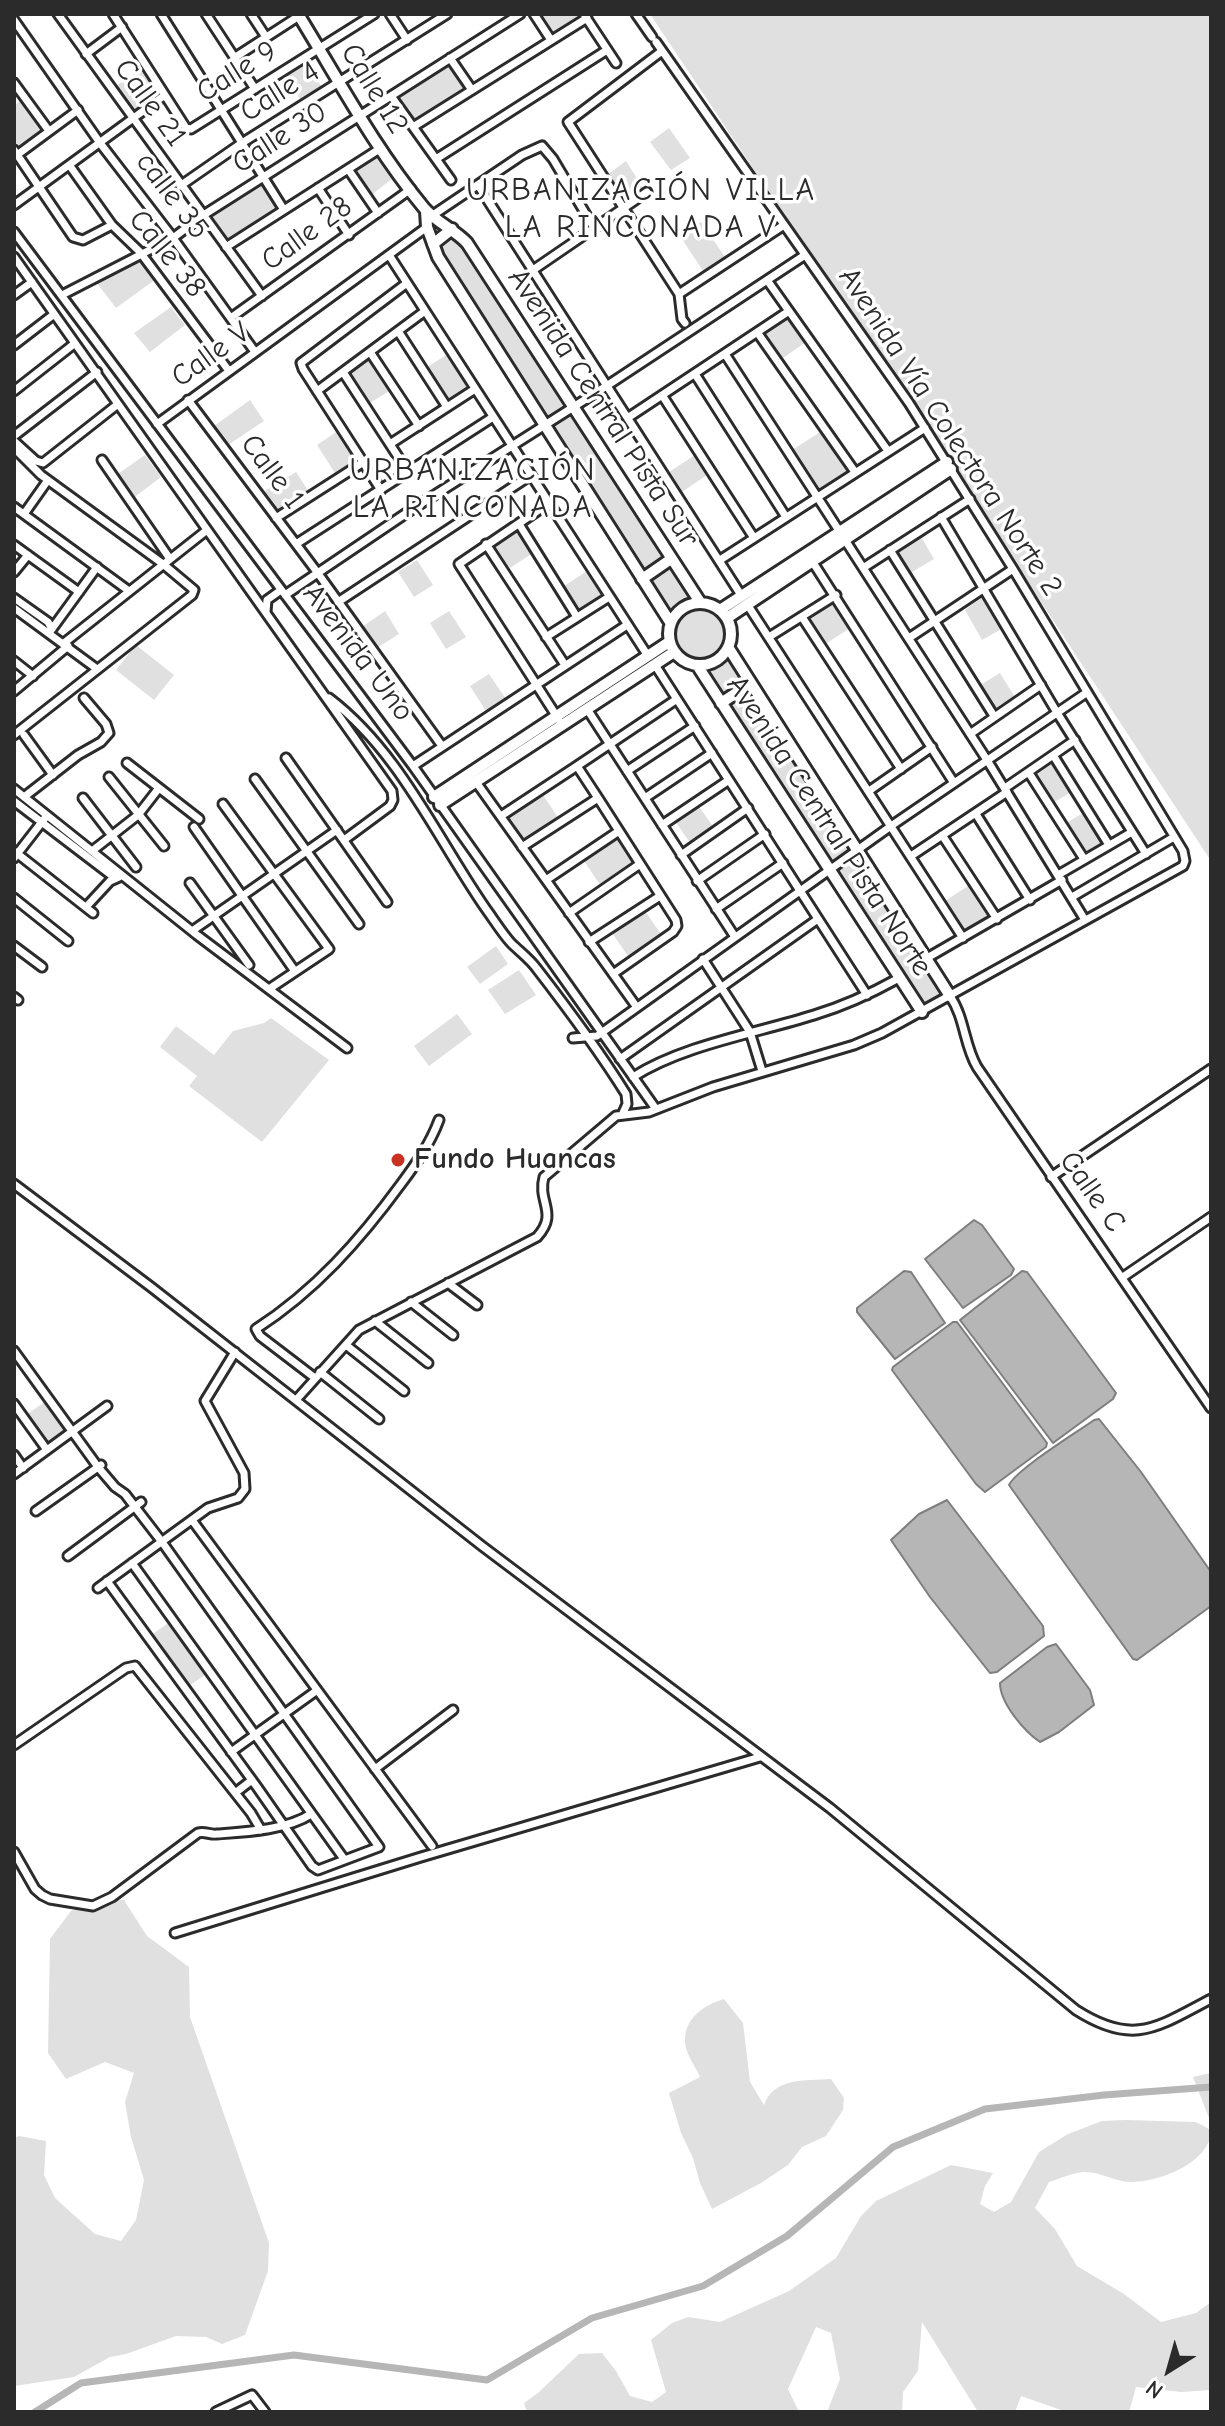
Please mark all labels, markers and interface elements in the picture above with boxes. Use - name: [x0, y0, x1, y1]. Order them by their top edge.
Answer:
- street label: Calle 9: [190, 33, 284, 111]
- street label: Calle 12: [332, 37, 416, 141]
- street label: Calle 21: [106, 52, 194, 154]
- street label: Calle 4: [234, 54, 326, 130]
- street label: Calle 30: [226, 94, 334, 182]
- street label: calle 35: [128, 145, 216, 247]
- district label: URBANIZACIÓN VILLA LA RINCONADA V: [466, 172, 816, 247]
- street label: Calle 28: [255, 189, 359, 279]
- street label: Calle 38: [121, 203, 213, 305]
- street label: Avenida Vía Colectora Norte 2: [830, 261, 1070, 603]
- street label: Avenida Central Pista Sur: [500, 262, 706, 554]
- street label: Calle V: [165, 315, 257, 395]
- street label: Calle 1: [232, 428, 312, 516]
- district label: URBANIZACIÓN LA RINCONADA: [349, 452, 597, 527]
- street label: Avenida Uno: [295, 577, 421, 729]
- street label: Avenida Central Pista Norte: [718, 669, 940, 983]
- place label: Fundo Huancas: [414, 1142, 616, 1178]
- street label: Calle C: [1051, 1145, 1133, 1239]
- marker: Fundo Huancas: [389, 1151, 407, 1169]
- north arrow: [1129, 2330, 1209, 2410]
- text: N: [1141, 2374, 1168, 2404]

